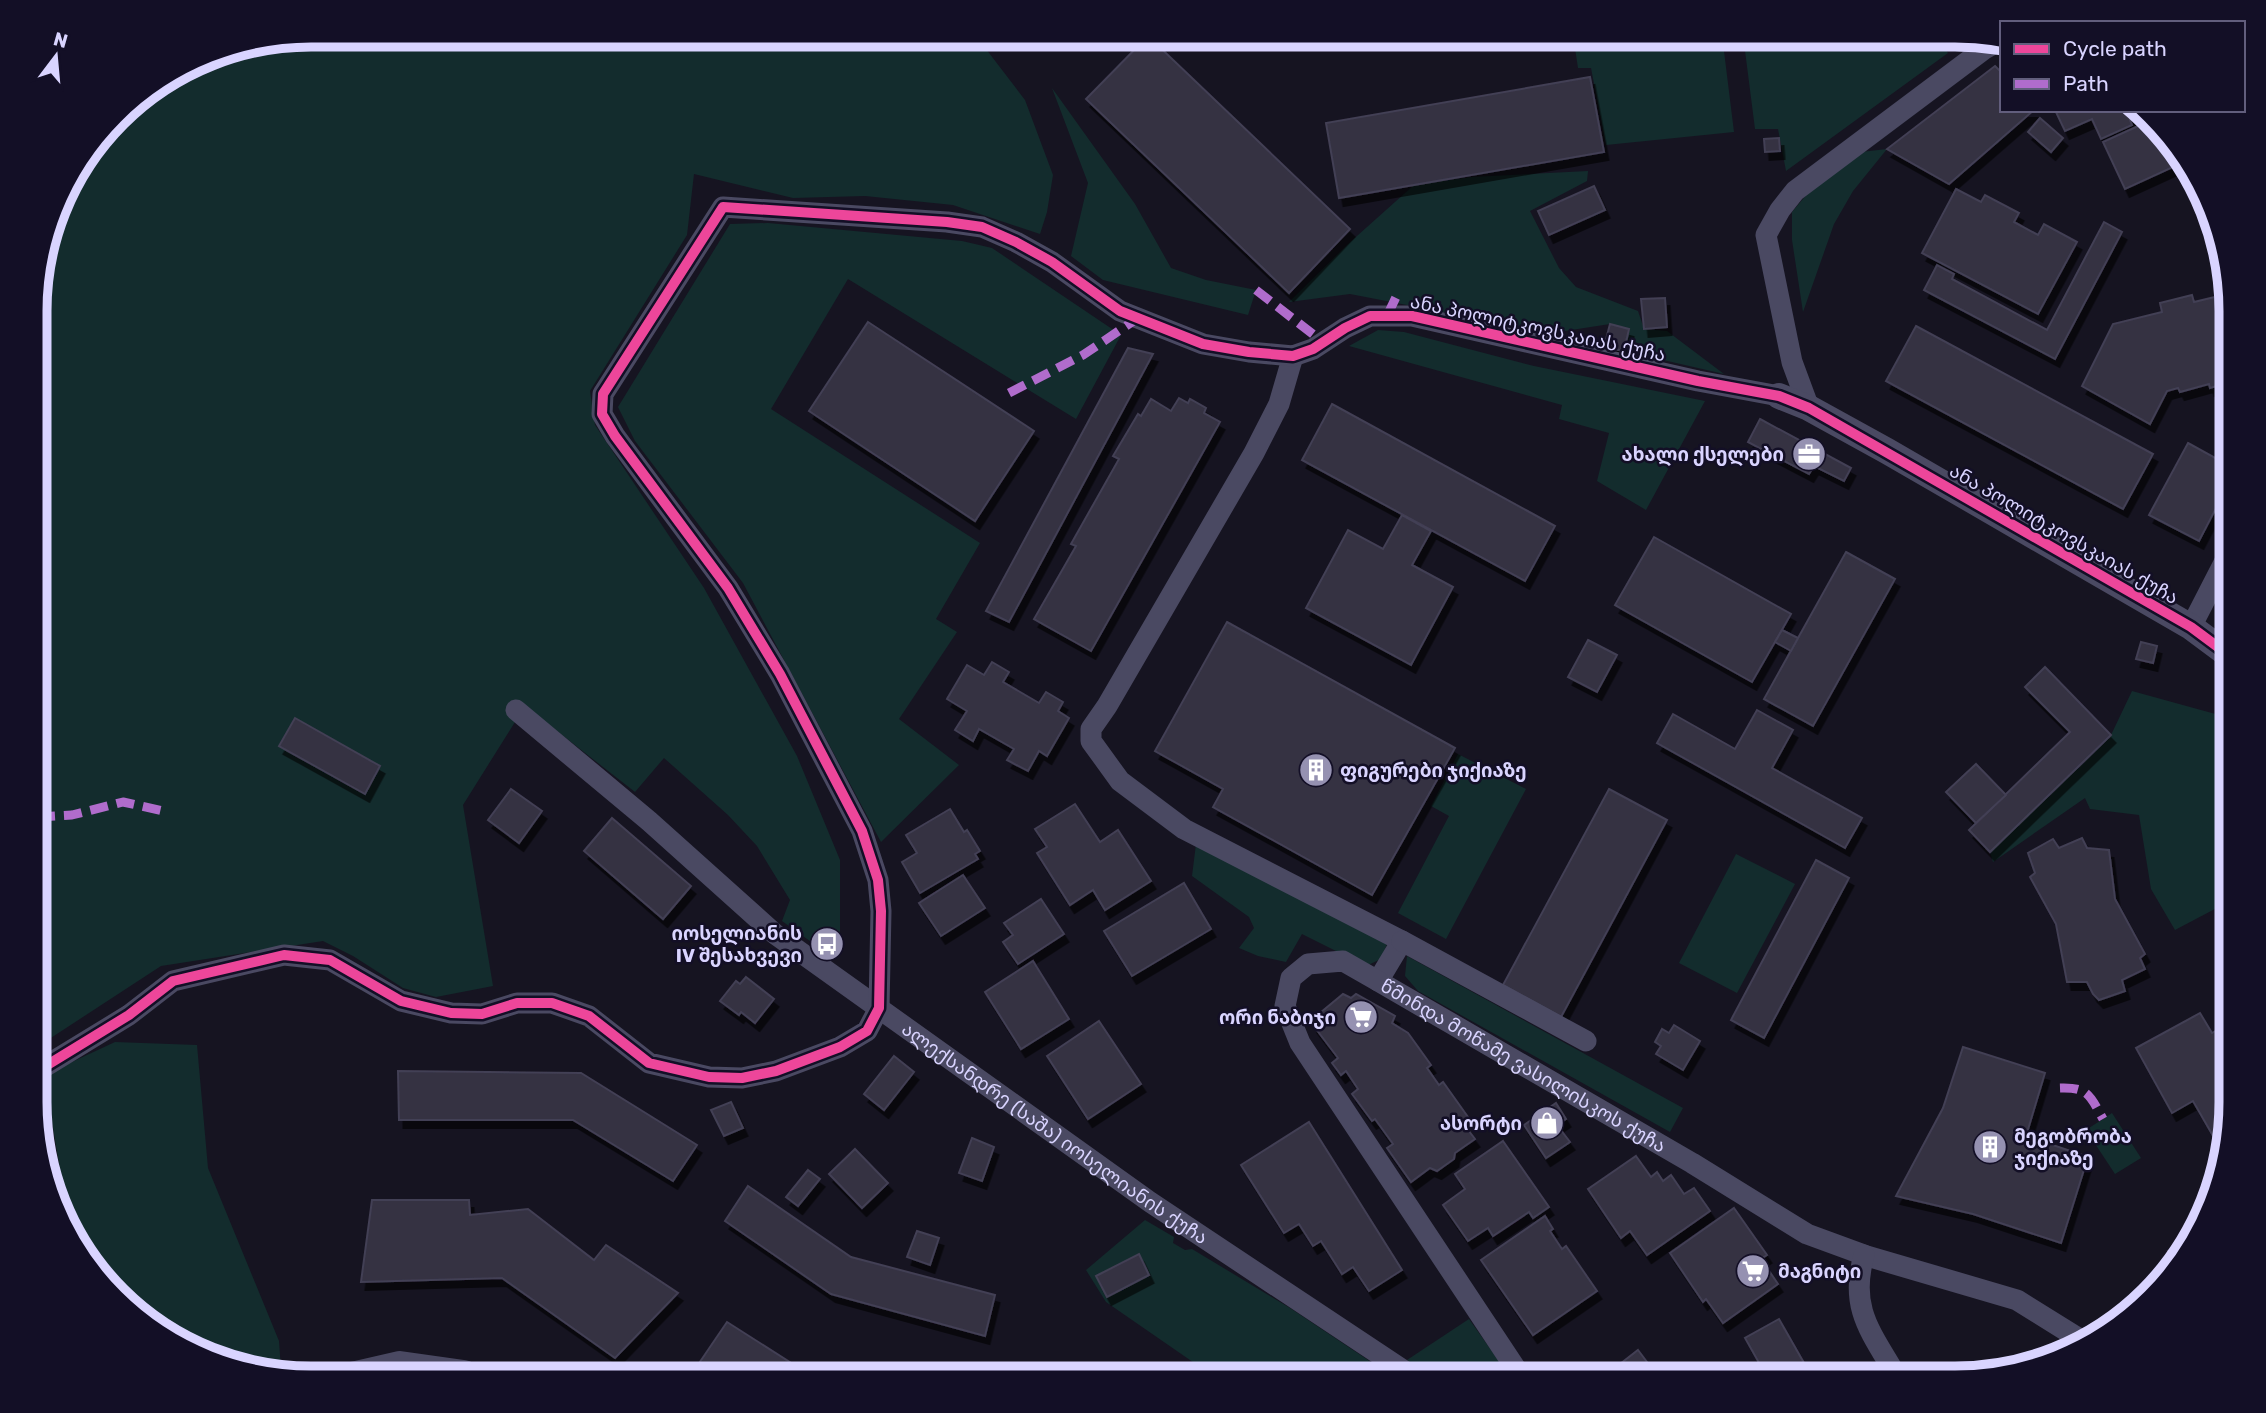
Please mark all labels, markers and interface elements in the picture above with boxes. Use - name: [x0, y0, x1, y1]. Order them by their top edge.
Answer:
- north arrow: [21, 21, 91, 91]
- legend: [2000, 21, 2245, 112]
- text: N: [51, 27, 70, 53]
- text: Cycle path: [2063, 36, 2167, 61]
- text: Path: [2063, 71, 2109, 96]
- street label: ანა პოლიტკოვსკაიას ქუჩა: [1408, 290, 1668, 367]
- office icon: ახალი ქსელები: [1790, 435, 1828, 473]
- place label: ახალი ქსელები: [1622, 443, 1784, 466]
- street label: ანა პოლიტკოვსკაიას ქუჩა: [1945, 459, 2183, 610]
- building icon: ფიგურები ჯიქიაზე: [1297, 751, 1335, 789]
- place label: ფიგურები ჯიქიაზე: [1340, 759, 1527, 782]
- place label: იოსელიანის IV შესახვევი: [671, 922, 802, 967]
- bus stop icon: იოსელიანის IV შესახვევი: [808, 925, 846, 963]
- street label: წმინდა მოწამე ვასილისკოს ქუჩა: [1377, 974, 1670, 1157]
- supermarket icon: ორი ნაბიჯი: [1342, 998, 1380, 1036]
- place label: ორი ნაბიჯი: [1219, 1006, 1336, 1029]
- street label: ალექსანდრე (საშა) იოსელიანის ქუჩა: [898, 1017, 1212, 1249]
- shop icon: ასორტი: [1528, 1104, 1566, 1142]
- place label: ასორტი: [1440, 1112, 1522, 1135]
- place label: მეგობრობა ჯიქიაზე: [2014, 1125, 2132, 1170]
- building icon: მეგობრობა ჯიქიაზე: [1971, 1128, 2009, 1166]
- supermarket icon: მაგნიტი: [1734, 1252, 1772, 1290]
- place label: მაგნიტი: [1778, 1260, 1861, 1283]

